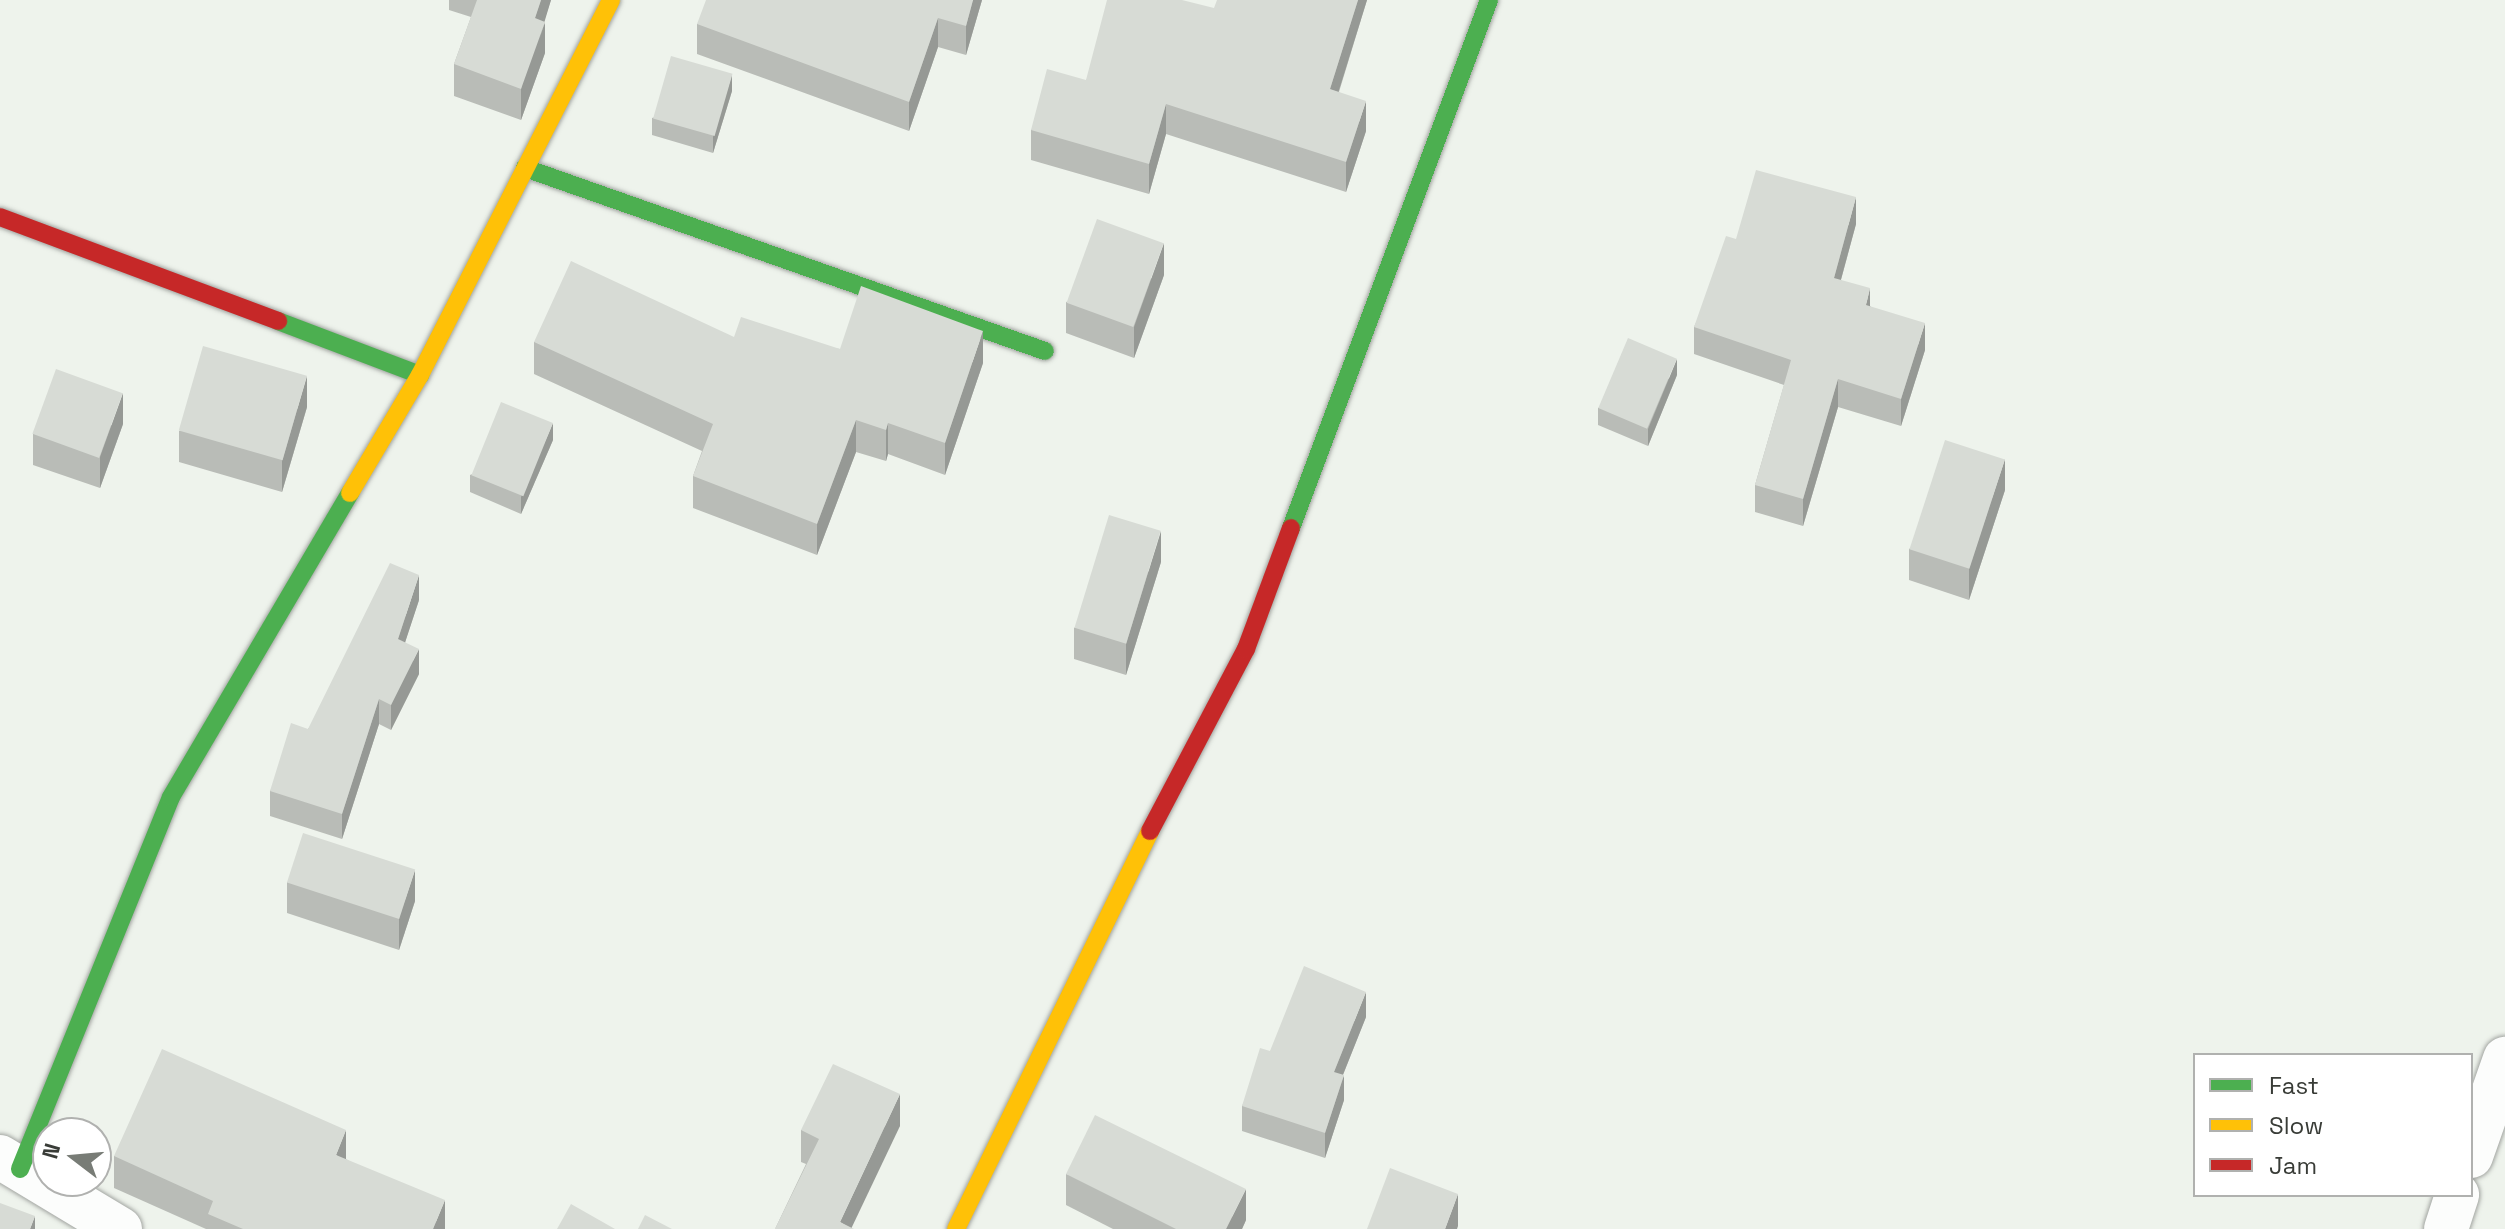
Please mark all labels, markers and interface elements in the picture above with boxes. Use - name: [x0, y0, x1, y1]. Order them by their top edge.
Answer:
- legend: [2193, 1053, 2473, 1197]
- text: Fast: [2269, 1070, 2319, 1101]
- text: Slow: [2269, 1110, 2323, 1141]
- north arrow: [32, 1117, 112, 1197]
- text: N: [35, 1140, 66, 1162]
- text: Jam: [2269, 1150, 2317, 1181]

